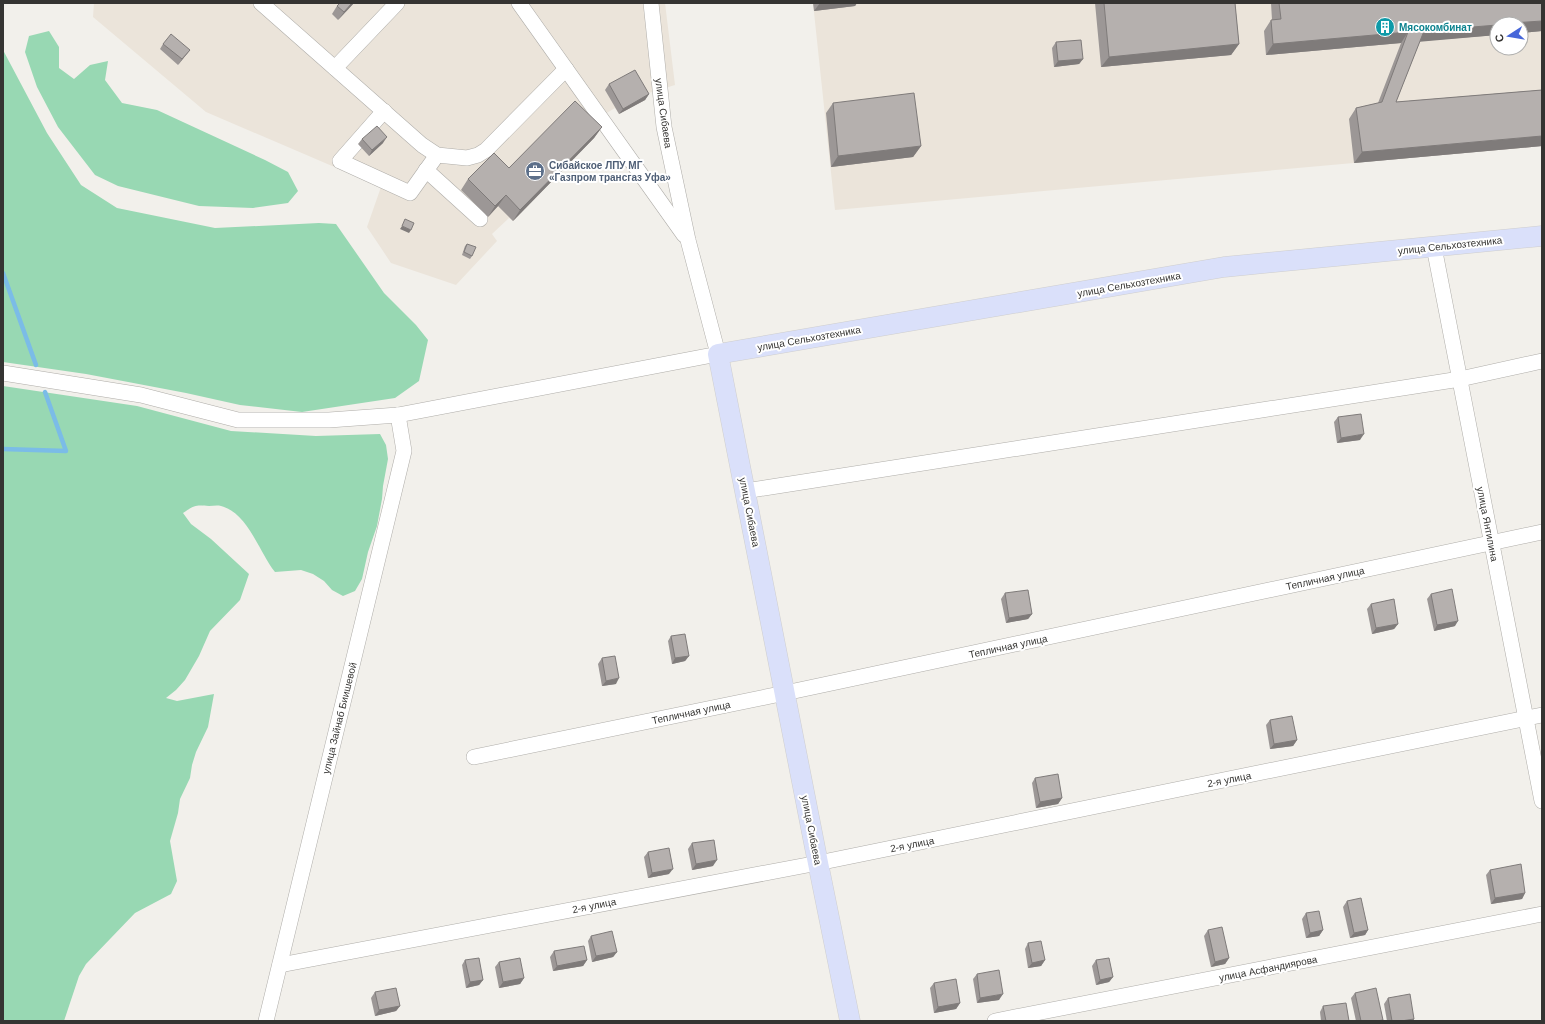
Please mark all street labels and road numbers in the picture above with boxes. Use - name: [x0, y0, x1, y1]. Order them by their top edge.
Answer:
- street label: улица Сибаева: [653, 77, 674, 149]
- street label: улица Сельхозтехника: [1397, 235, 1503, 256]
- street label: улица Сельхозтехника: [1077, 270, 1182, 299]
- street label: улица Сельхозтехника: [757, 324, 862, 353]
- street label: улица Сибаева: [737, 476, 762, 548]
- street label: улица Янтилина: [1475, 486, 1500, 563]
- street label: Тепличная улица: [1285, 565, 1366, 592]
- street label: Тепличная улица: [968, 633, 1049, 660]
- street label: улица Зайнаб Биишевой: [320, 661, 359, 775]
- street label: Тепличная улица: [651, 699, 732, 726]
- street label: 2-я улица: [1206, 770, 1252, 789]
- street label: улица Сибаева: [799, 794, 824, 866]
- street label: 2-я улица: [889, 835, 935, 854]
- street label: 2-я улица: [571, 896, 617, 915]
- street label: улица Асфандиярова: [1218, 953, 1319, 983]

